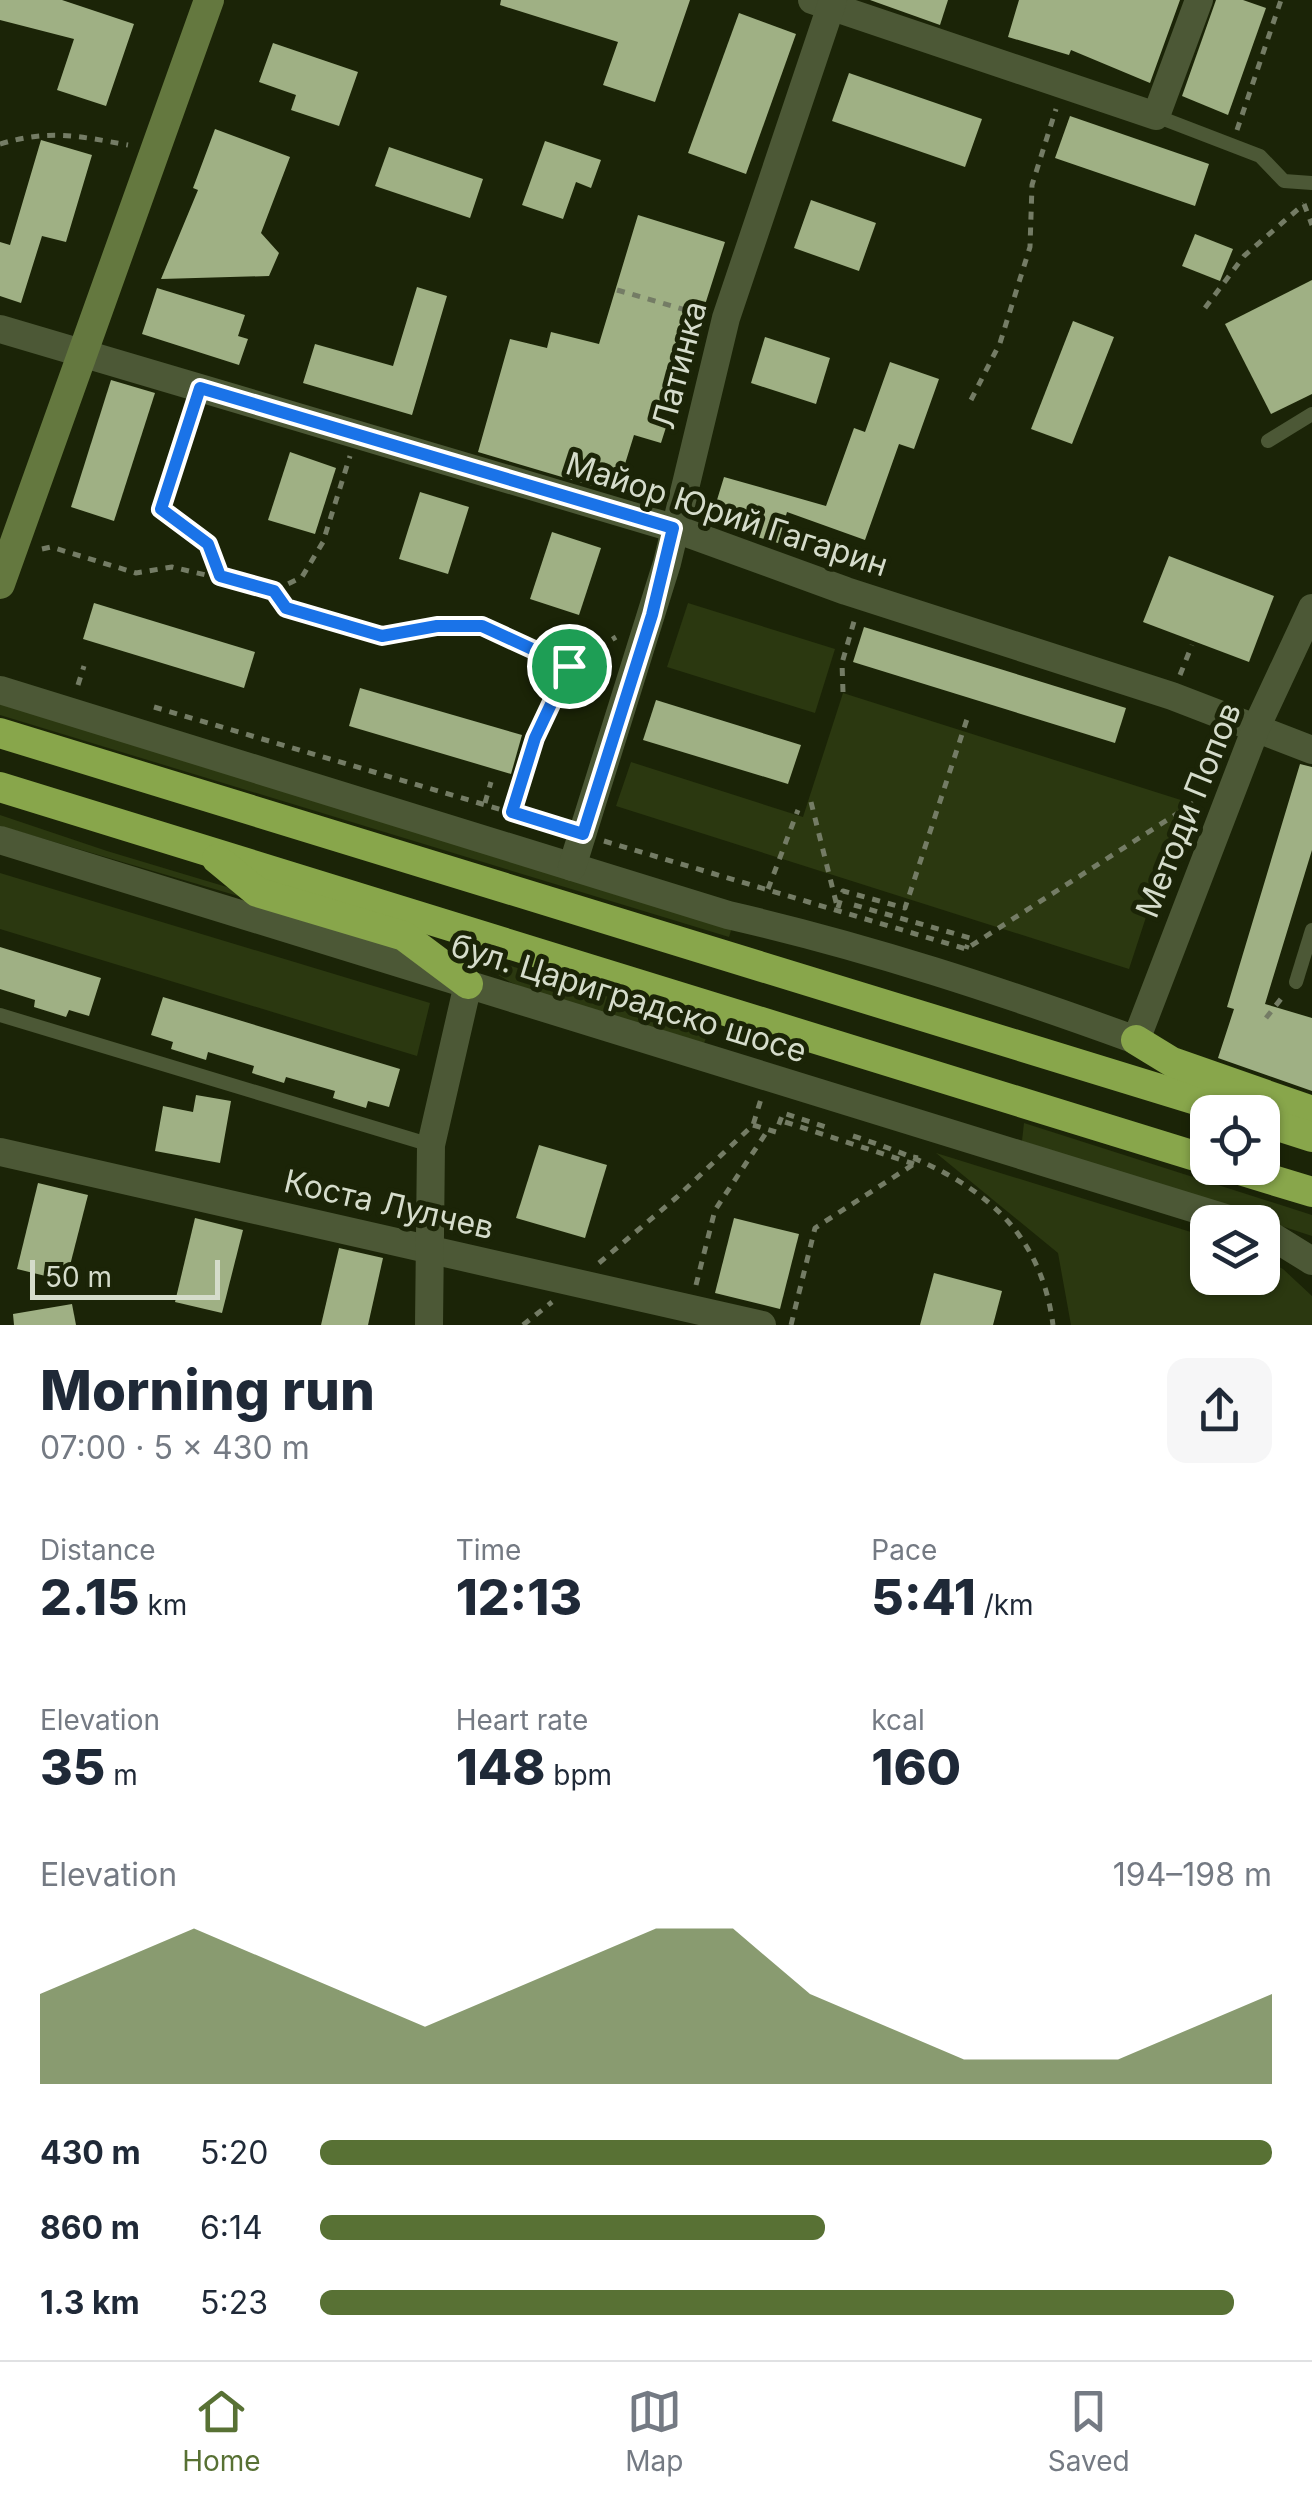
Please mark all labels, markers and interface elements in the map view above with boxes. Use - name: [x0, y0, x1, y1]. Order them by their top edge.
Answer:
- street label: Латинка: [643, 297, 715, 433]
- street label: Майор Юрий Гагарин: [561, 444, 893, 584]
- pin: [527, 624, 612, 709]
- icon: arrive: [542, 639, 597, 694]
- street label: Методи Попов: [1127, 697, 1249, 923]
- street label: бул. Цариградско шосе: [447, 925, 811, 1071]
- map controls: [1190, 1095, 1280, 1295]
- button: locate: [1190, 1095, 1280, 1185]
- street label: Коста Лулчев: [280, 1161, 498, 1247]
- button: layers: [1190, 1205, 1280, 1295]
- scale bar: [30, 1255, 220, 1300]
- text: 50 m: [45, 1260, 112, 1294]
- text: Morning run: [40, 1357, 375, 1423]
- button: share: [1167, 1358, 1272, 1463]
- text: 07:00 · 5 × 430 m: [40, 1428, 310, 1467]
- text: Distance: [40, 1533, 156, 1567]
- text: Time: [456, 1533, 521, 1567]
- text: Pace: [871, 1533, 937, 1567]
- text: 2.15: [40, 1567, 140, 1627]
- text: 12:13: [456, 1567, 582, 1627]
- text: 5:41: [871, 1567, 976, 1627]
- text: km: [140, 1588, 187, 1622]
- text: /km: [976, 1588, 1034, 1622]
- text: Elevation: [40, 1703, 160, 1737]
- text: Heart rate: [456, 1703, 588, 1737]
- text: kcal: [871, 1703, 925, 1737]
- text: 35: [40, 1737, 105, 1797]
- text: 148: [456, 1737, 545, 1797]
- text: 160: [871, 1737, 961, 1797]
- text: m: [105, 1758, 138, 1792]
- text: bpm: [545, 1758, 612, 1792]
- text: Elevation: [40, 1855, 177, 1894]
- text: 194–198 m: [1113, 1855, 1272, 1894]
- text: 430 m: [40, 2133, 141, 2172]
- text: 5:20: [200, 2133, 268, 2172]
- text: 860 m: [40, 2208, 140, 2247]
- text: 6:14: [200, 2208, 263, 2247]
- text: 1.3 km: [40, 2283, 140, 2322]
- text: 5:23: [200, 2283, 268, 2322]
- tab: Home: [182, 2384, 261, 2478]
- tab: Map: [625, 2384, 683, 2478]
- tab: Saved: [1048, 2384, 1130, 2478]

